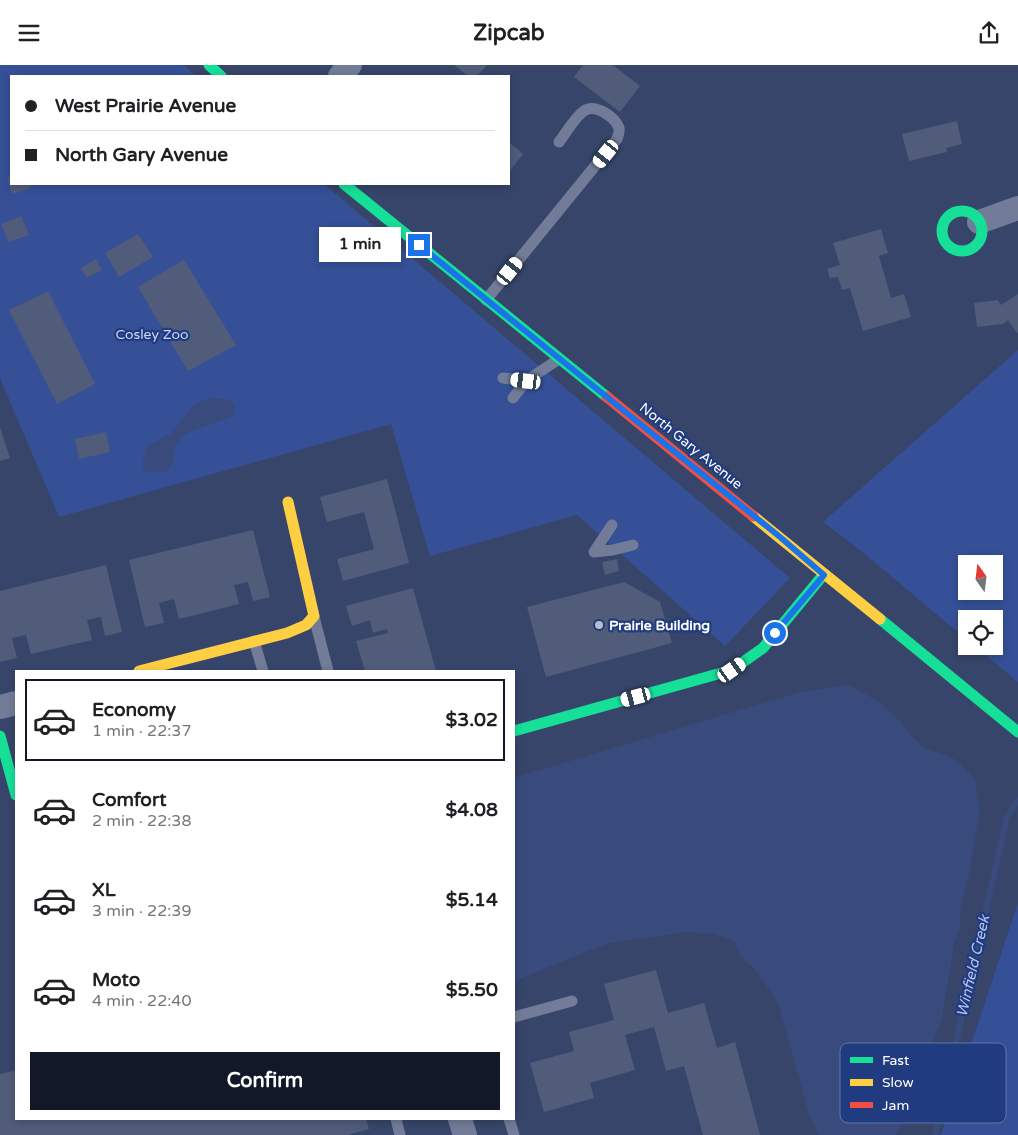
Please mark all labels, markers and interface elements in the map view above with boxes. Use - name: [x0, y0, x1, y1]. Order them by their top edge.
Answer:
- icon: menu: [15, 19, 43, 47]
- icon: share: [975, 19, 1003, 47]
- text: Zipcab: [473, 20, 545, 46]
- text: West Prairie Avenue: [55, 95, 236, 117]
- car: [590, 138, 621, 170]
- text: North Gary Avenue: [55, 144, 228, 166]
- callout: 1 min: [319, 227, 402, 263]
- text: 1 min: [339, 234, 381, 254]
- route end: [408, 234, 430, 256]
- car: [494, 255, 525, 287]
- park label: Cosley Zoo: [115, 326, 189, 343]
- car: [510, 372, 541, 390]
- street label: North Gary Avenue: [636, 399, 746, 493]
- north arrow: [958, 555, 1002, 600]
- map controls: [958, 555, 1003, 655]
- button: locate: [958, 610, 1003, 655]
- place label: Prairie Building: [609, 617, 710, 634]
- marker: Prairie Building: [593, 619, 605, 631]
- route start: [764, 622, 786, 644]
- car: [715, 655, 748, 685]
- car: [619, 686, 652, 708]
- icon: car: [32, 698, 77, 743]
- text: Economy: [92, 699, 176, 721]
- text: $3.02: [446, 709, 498, 731]
- text: 1 min · 22:37: [92, 721, 191, 741]
- icon: car: [32, 788, 77, 833]
- text: Comfort: [92, 789, 166, 811]
- text: $4.08: [446, 799, 498, 821]
- text: 2 min · 22:38: [92, 811, 191, 831]
- icon: car: [32, 878, 77, 923]
- text: XL: [92, 879, 116, 901]
- text: $5.14: [446, 889, 498, 911]
- text: 3 min · 22:39: [92, 901, 191, 921]
- water label: Winfield Creek: [953, 912, 994, 1019]
- icon: car: [32, 968, 77, 1013]
- text: Moto: [92, 969, 140, 991]
- text: $5.50: [446, 979, 498, 1001]
- text: 4 min · 22:40: [92, 991, 191, 1011]
- legend: [840, 1043, 1006, 1123]
- button: Confirm: [30, 1052, 500, 1110]
- text: Fast: [882, 1052, 910, 1069]
- text: Slow: [882, 1074, 914, 1091]
- text: Jam: [882, 1097, 909, 1114]

